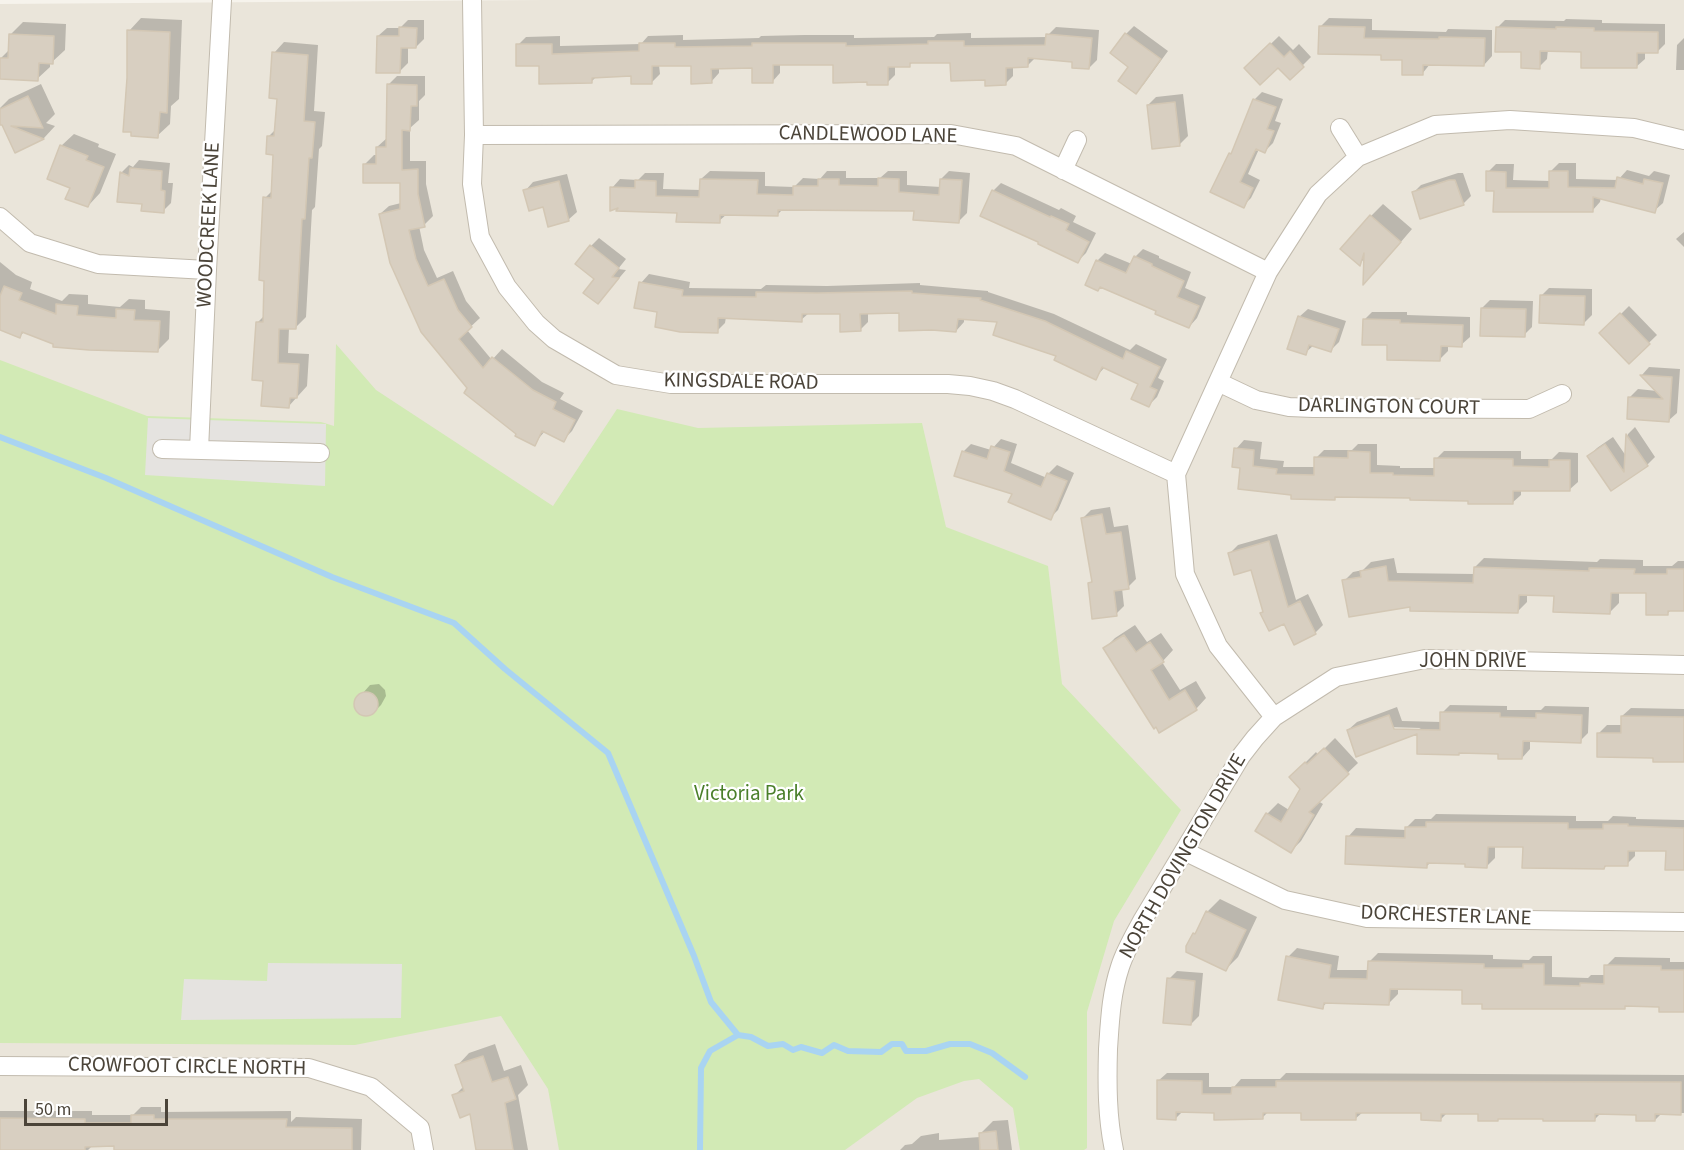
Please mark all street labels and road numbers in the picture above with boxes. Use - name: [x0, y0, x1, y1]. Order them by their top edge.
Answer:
- street label: CANDLEWOOD LANE: [778, 122, 958, 150]
- street label: WOODCREEK LANE: [193, 141, 227, 309]
- street label: KINGSDALE ROAD: [663, 369, 819, 397]
- street label: DARLINGTON COURT: [1298, 394, 1480, 422]
- street label: JOHN DRIVE: [1419, 649, 1527, 675]
- street label: NORTH DOVINGTON DRIVE: [1115, 750, 1253, 964]
- street label: DORCHESTER LANE: [1360, 901, 1532, 933]
- street label: CROWFOOT CIRCLE NORTH: [68, 1053, 306, 1083]

